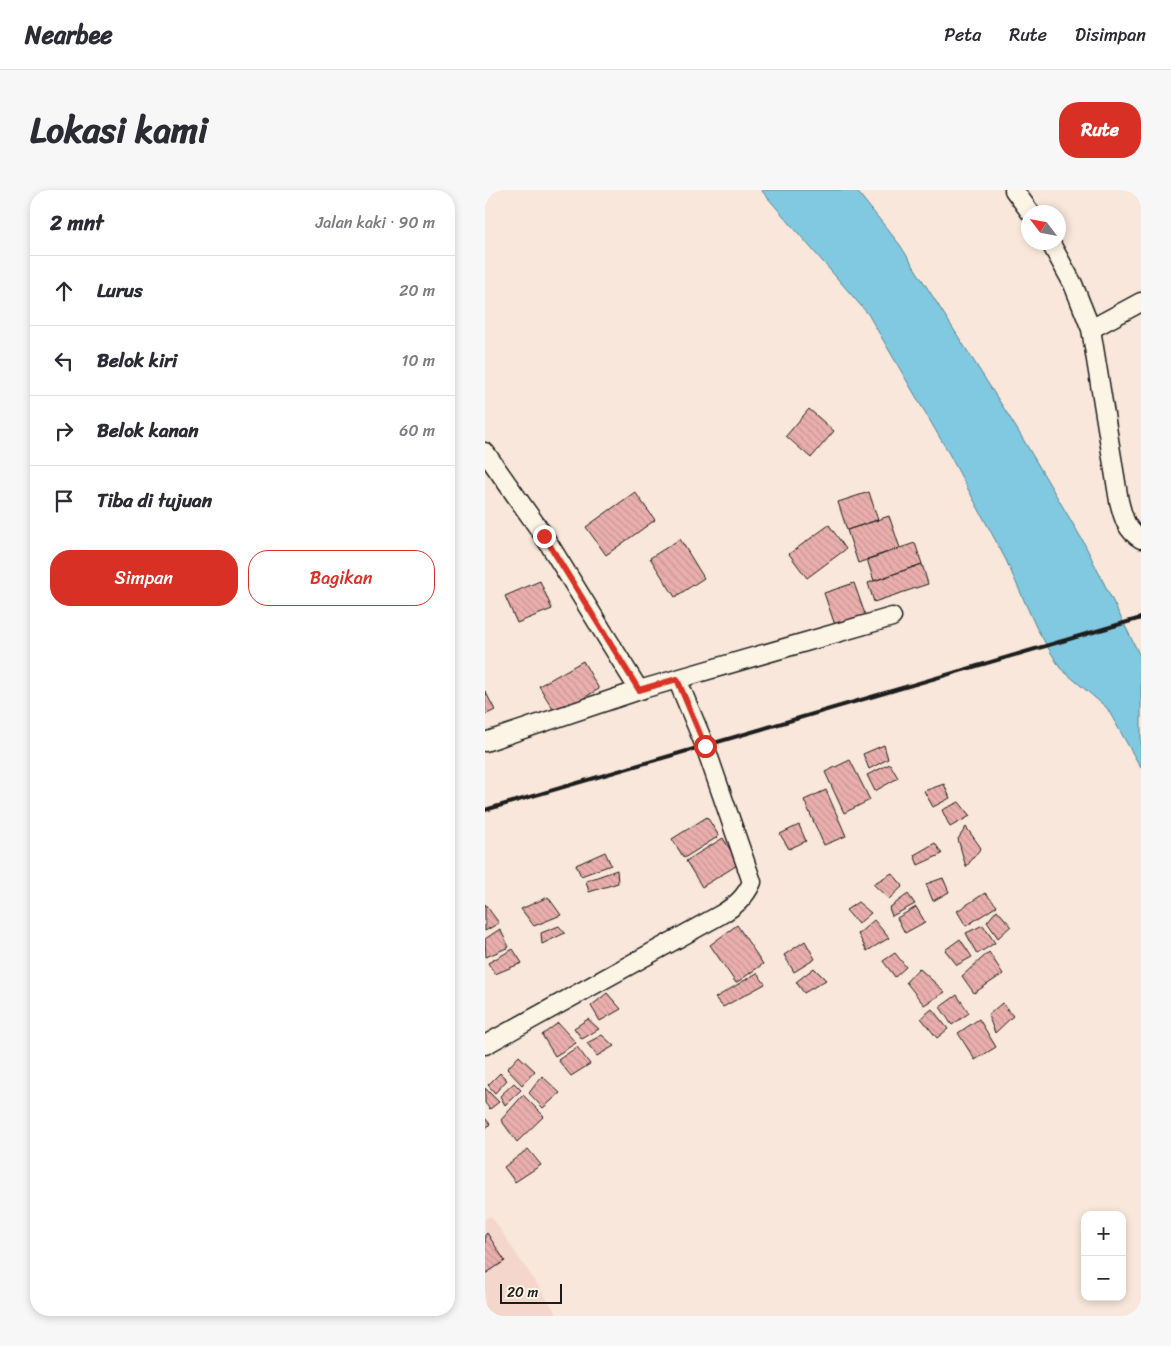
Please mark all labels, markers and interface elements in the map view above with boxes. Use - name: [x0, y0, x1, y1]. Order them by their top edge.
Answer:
- text: Nearbee: [25, 14, 113, 56]
- text: Peta: [944, 19, 981, 51]
- text: Rute: [1009, 19, 1047, 51]
- text: Disimpan: [1075, 19, 1146, 51]
- text: Lokasi kami: [30, 99, 208, 161]
- button: Rute: [1059, 102, 1141, 158]
- text: 2 mnt: [50, 204, 104, 242]
- north arrow: [1021, 205, 1066, 250]
- text: Jalan kaki · 90 m: [316, 208, 435, 237]
- text: Lurus: [97, 274, 143, 307]
- text: 20 m: [399, 276, 435, 305]
- icon: ahead: [50, 277, 78, 305]
- text: Belok kiri: [97, 344, 177, 377]
- text: 10 m: [402, 346, 435, 375]
- icon: left: [50, 347, 78, 375]
- text: Belok kanan: [97, 414, 199, 447]
- text: 60 m: [399, 416, 435, 445]
- icon: right: [50, 417, 78, 445]
- text: Tiba di tujuan: [97, 484, 212, 517]
- icon: arrive: [50, 487, 78, 515]
- route end: [533, 525, 556, 548]
- button: Simpan: [50, 550, 238, 606]
- button: Bagikan: [248, 550, 435, 606]
- route start: [694, 735, 717, 758]
- map controls: [1081, 1211, 1126, 1301]
- button: +: [1081, 1211, 1126, 1256]
- button: −: [1081, 1256, 1126, 1301]
- text: 20 m: [507, 1280, 538, 1305]
- scale bar: [500, 1281, 563, 1304]

